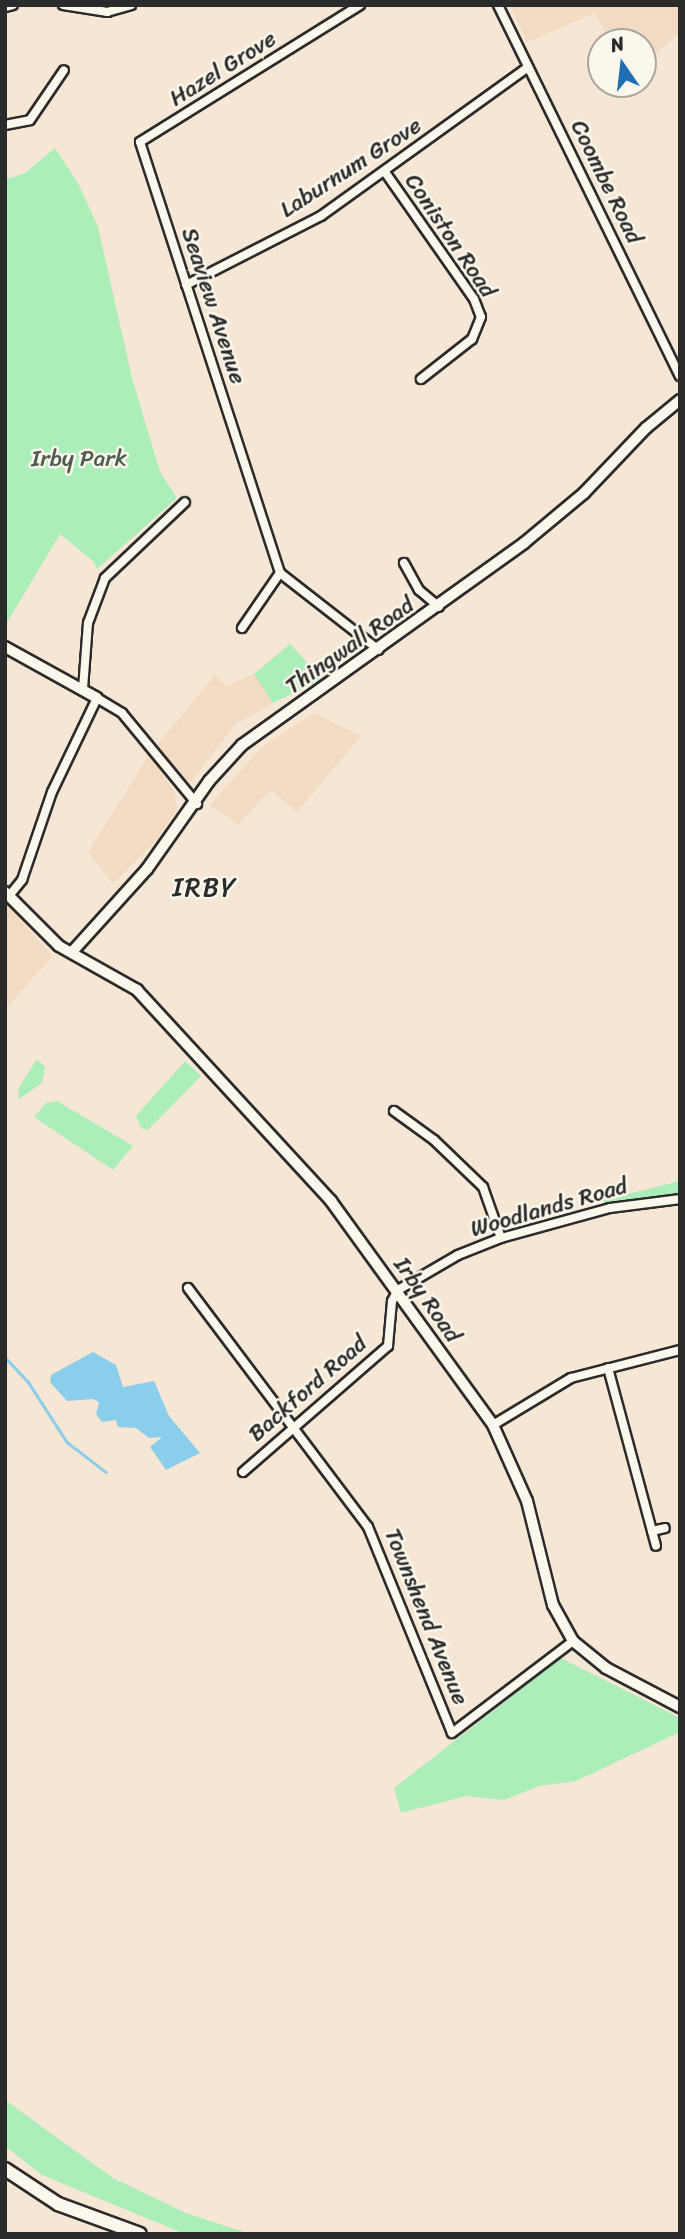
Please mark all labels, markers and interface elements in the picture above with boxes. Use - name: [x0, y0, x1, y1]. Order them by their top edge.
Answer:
- street label: Hazel Grove: [164, 25, 282, 113]
- text: N: [607, 26, 628, 62]
- north arrow: [587, 28, 657, 98]
- street label: Laburnum Grove: [275, 112, 427, 224]
- street label: Coombe Road: [564, 116, 648, 248]
- street label: Coniston Road: [398, 169, 502, 303]
- street label: Seaview Avenue: [175, 225, 251, 387]
- park label: Irby Park: [31, 445, 127, 473]
- street label: Thingwall Road: [280, 591, 420, 701]
- district label: IRBY: [173, 872, 237, 904]
- street label: Woodlands Road: [467, 1172, 631, 1244]
- street label: Irby Road: [388, 1252, 466, 1348]
- street label: Backford Road: [243, 1330, 373, 1448]
- street label: Townshend Avenue: [378, 1525, 474, 1709]

